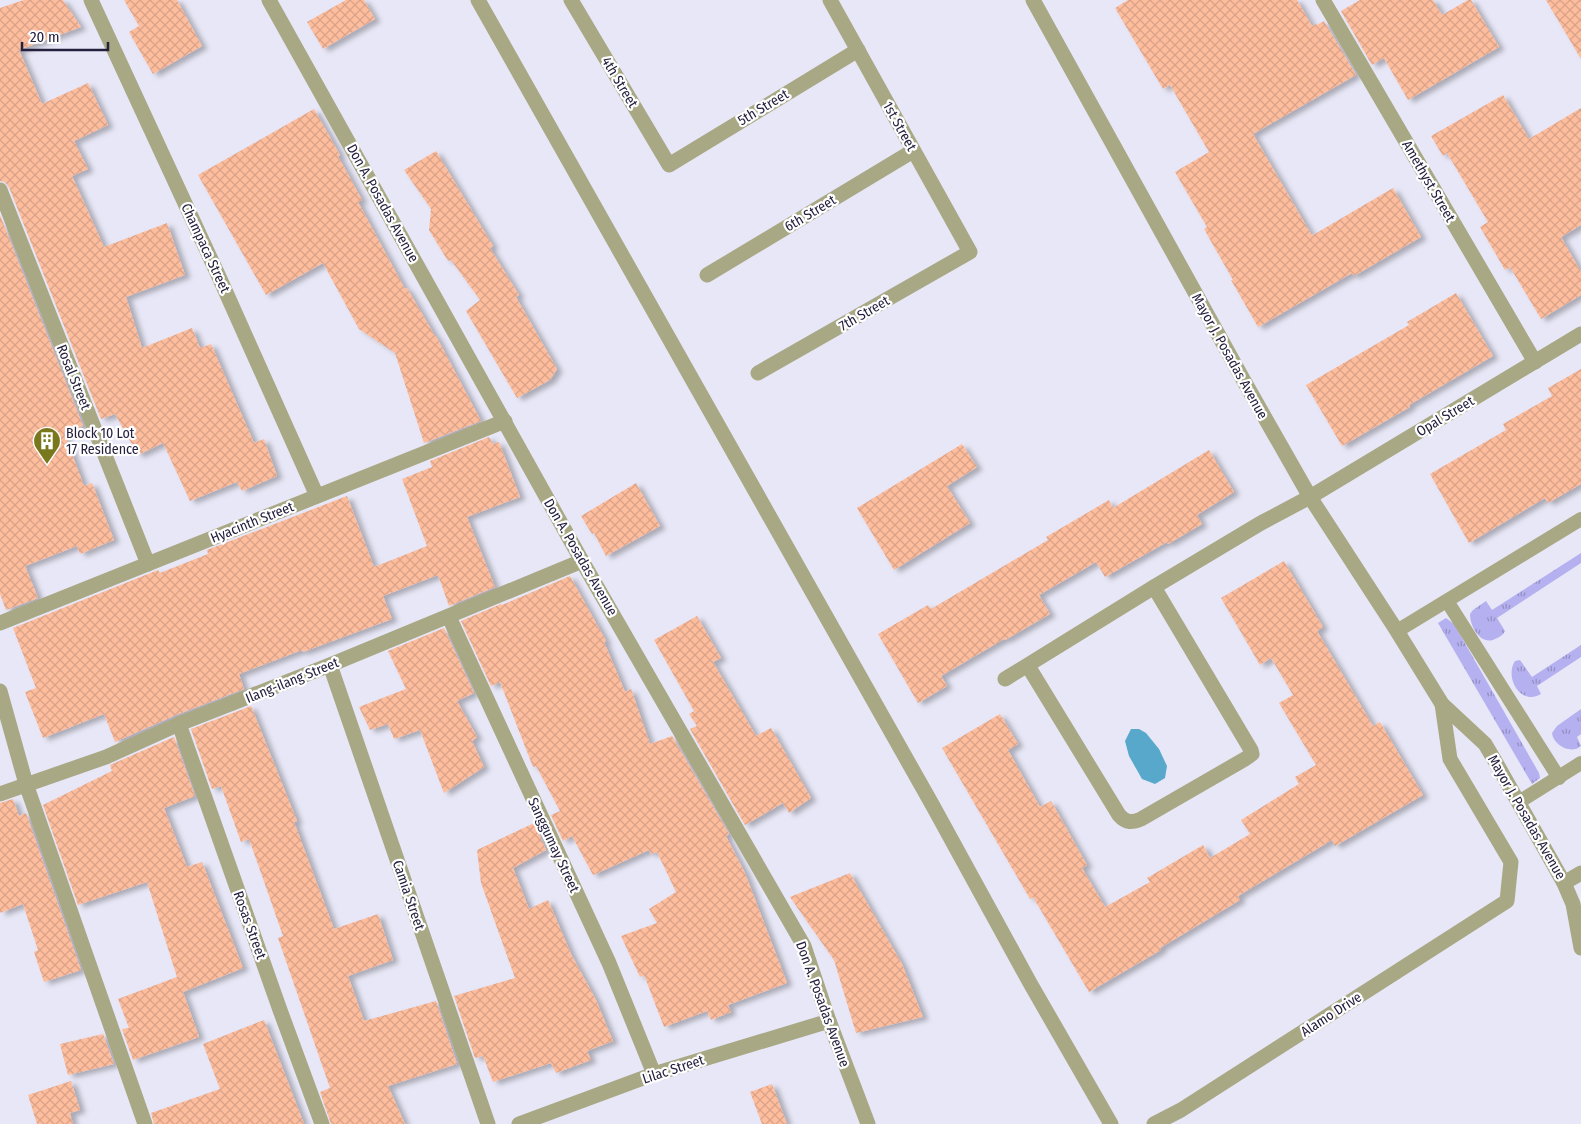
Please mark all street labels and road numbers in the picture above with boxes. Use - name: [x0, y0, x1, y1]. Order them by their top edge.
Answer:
- street label: 4th Street: [598, 54, 642, 111]
- street label: 5th Street: [735, 86, 792, 129]
- street label: 1st Street: [879, 99, 920, 154]
- street label: Amethyst Street: [1398, 137, 1459, 225]
- street label: Don A. Posadas Avenue: [343, 141, 422, 265]
- street label: 6th Street: [782, 191, 839, 235]
- street label: Champaca Street: [177, 201, 234, 296]
- street label: Mayor J. Posadas Avenue: [1188, 290, 1271, 422]
- street label: 7th Street: [836, 292, 893, 335]
- street label: Rosal Street: [53, 342, 94, 413]
- street label: Opal Street: [1413, 392, 1478, 440]
- street label: Don A. Posadas Avenue: [540, 496, 621, 619]
- street label: Hyacinth Street: [208, 498, 297, 547]
- street label: Ilang-ilang Street: [243, 654, 342, 707]
- street label: Mayor J. Posadas Avenue: [1484, 752, 1569, 883]
- street label: Sanggumay Street: [524, 795, 583, 896]
- street label: Camia Street: [389, 858, 429, 933]
- street label: Rosas Street: [229, 889, 270, 962]
- street label: Don A. Posadas Avenue: [792, 939, 853, 1069]
- street label: Alamo Drive: [1298, 988, 1365, 1040]
- street label: Lilac Street: [640, 1051, 707, 1087]

